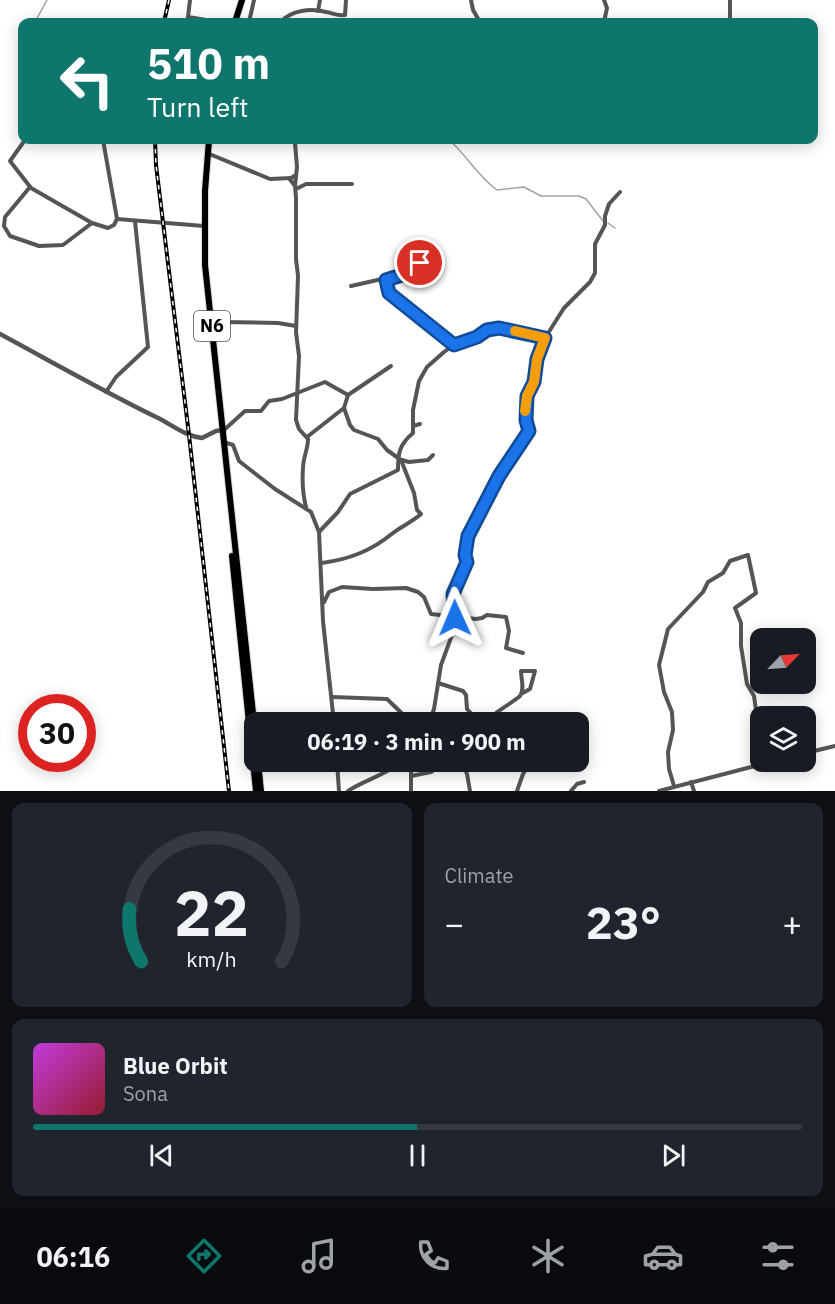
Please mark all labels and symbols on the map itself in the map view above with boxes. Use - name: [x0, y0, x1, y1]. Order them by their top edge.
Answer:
- pin: [394, 237, 445, 288]
- road number: N6: [194, 311, 230, 341]
- position arrow: [423, 586, 487, 650]
- north arrow: [750, 628, 816, 694]
- speed limit sign: 30: [18, 694, 96, 772]

